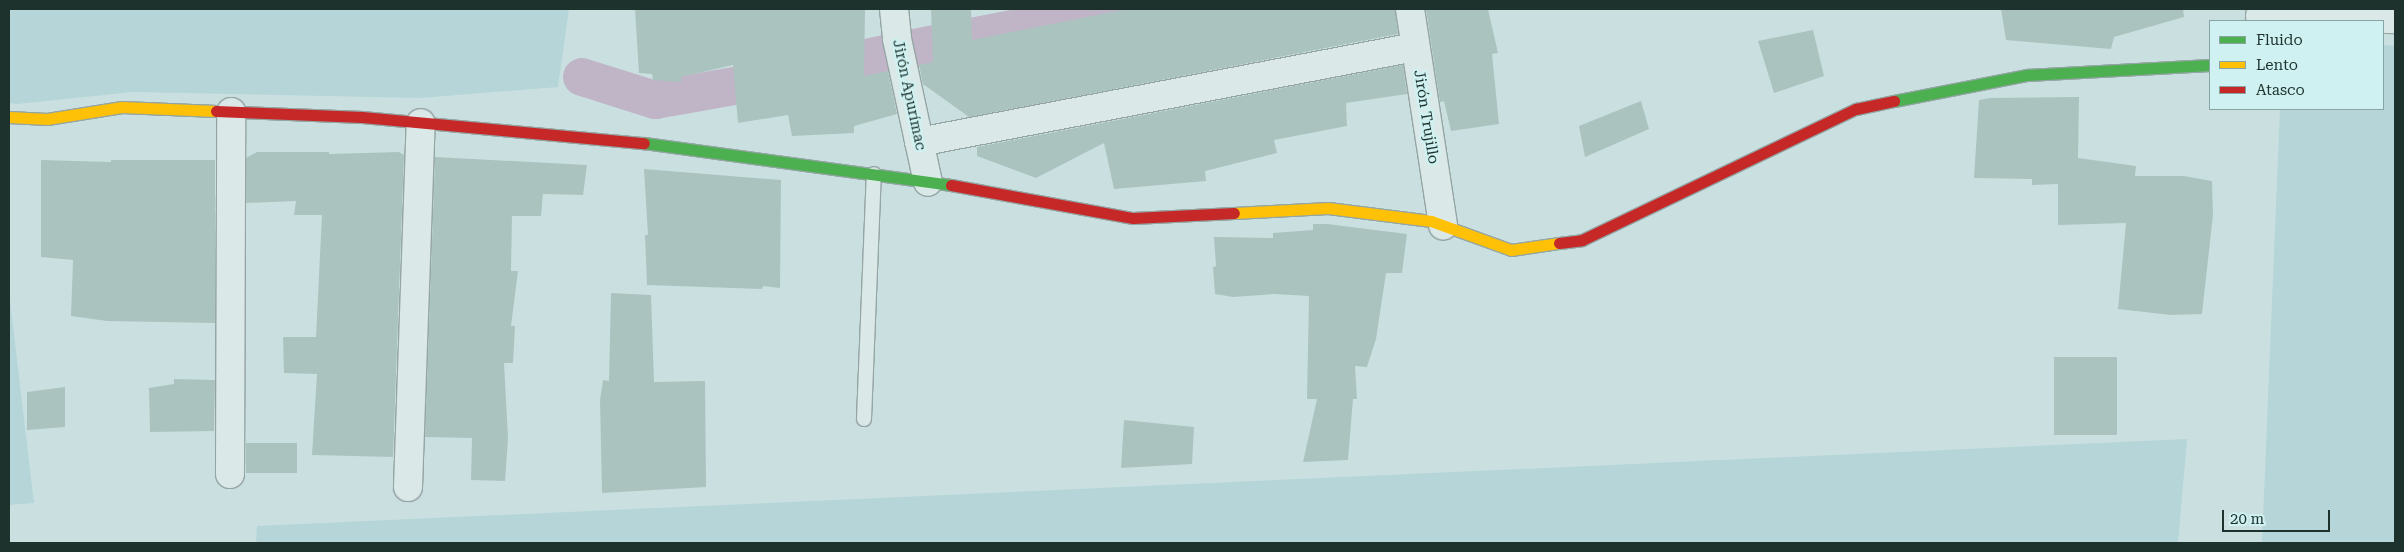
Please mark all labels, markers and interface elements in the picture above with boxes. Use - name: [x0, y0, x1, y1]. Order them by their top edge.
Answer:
- legend: [2209, 20, 2384, 110]
- text: Fluido: [2256, 31, 2303, 49]
- street label: Jirón Apurímac: [888, 38, 930, 152]
- text: Lento: [2256, 56, 2298, 74]
- street label: Jirón Trujillo: [1410, 69, 1442, 165]
- text: Atasco: [2256, 81, 2305, 99]
- scale bar: [2224, 500, 2332, 532]
- text: 20 m: [2230, 510, 2264, 528]

